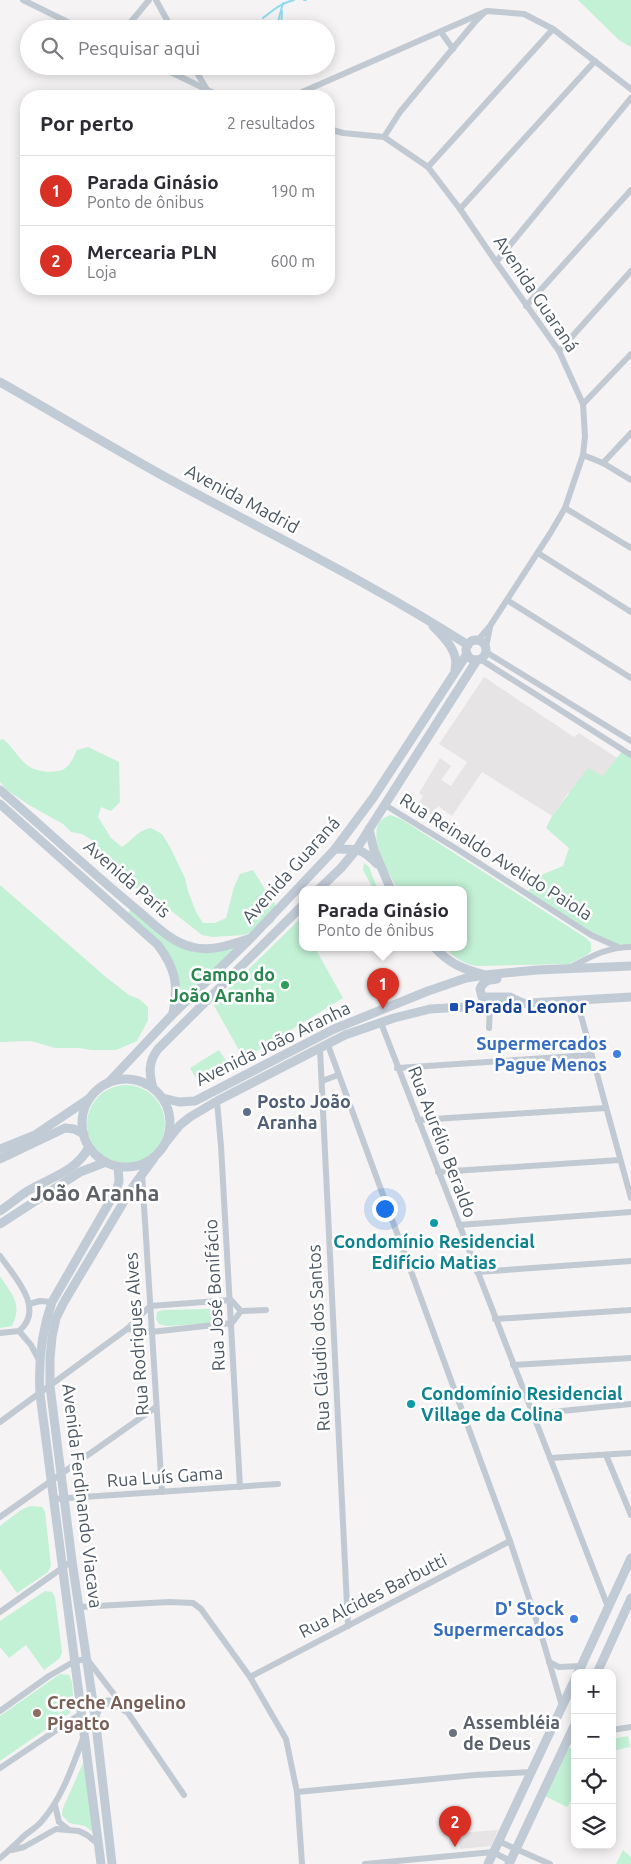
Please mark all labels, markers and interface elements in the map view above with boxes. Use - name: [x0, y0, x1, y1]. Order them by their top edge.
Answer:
- search box: [20, 20, 335, 75]
- icon: search: [38, 34, 66, 62]
- text: Pesquisar aqui: [78, 37, 200, 59]
- text: Por perto: [40, 111, 134, 135]
- text: 2 resultados: [227, 114, 315, 132]
- text: Parada Ginásio: [87, 171, 219, 193]
- text: 1: [51, 182, 61, 200]
- text: 190 m: [270, 182, 315, 200]
- text: Ponto de ônibus: [87, 193, 204, 211]
- street label: Avenida Guaraná: [491, 232, 583, 355]
- text: Mercearia PLN: [87, 241, 217, 263]
- text: 2: [51, 252, 61, 270]
- text: 600 m: [270, 252, 315, 270]
- text: Loja: [87, 263, 117, 281]
- street label: Avenida Madrid: [182, 460, 303, 536]
- street label: Rua Reinaldo Avelido Paiola: [397, 789, 596, 924]
- street label: Avenida Guaraná: [237, 812, 343, 926]
- street label: Avenida Paris: [81, 835, 175, 921]
- popup: [299, 886, 467, 951]
- text: Parada Ginásio: [317, 899, 449, 921]
- text: Ponto de ônibus: [317, 921, 434, 939]
- place label: Campo do João Aranha: [169, 964, 275, 1005]
- pin: 1: [367, 968, 399, 1009]
- marker: Campo do João Aranha: [279, 979, 291, 991]
- place label: Parada Leonor: [464, 996, 587, 1016]
- street label: Avenida João Aranha: [192, 997, 353, 1089]
- marker: Parada Leonor: [448, 1001, 460, 1013]
- place label: Supermercados Pague Menos: [476, 1033, 607, 1074]
- marker: Supermercados Pague Menos: [611, 1048, 623, 1060]
- street label: Rua Aurélio Beraldo: [405, 1063, 481, 1220]
- place label: Posto João Aranha: [257, 1091, 351, 1132]
- marker: Posto João Aranha: [241, 1106, 253, 1118]
- district label: João Aranha: [30, 1180, 160, 1205]
- your location: [372, 1196, 398, 1222]
- marker: Condomínio Residencial Edifício Matias: [428, 1217, 440, 1229]
- street label: Rua José Bonifácio: [200, 1219, 228, 1372]
- place label: Condomínio Residencial Edifício Matias: [333, 1231, 535, 1272]
- street label: Rua Cláudio dos Santos: [303, 1244, 333, 1432]
- street label: Rua Rodrigues Alves: [120, 1252, 152, 1416]
- street label: Avenida Ferdinando Viacava: [59, 1383, 107, 1609]
- place label: Condomínio Residencial Village da Colina: [421, 1383, 623, 1424]
- marker: Condomínio Residencial Village da Colina: [405, 1398, 417, 1410]
- street label: Rua Luís Gama: [106, 1462, 224, 1490]
- street label: Rua Alcides Barbutti: [295, 1549, 450, 1641]
- place label: D' Stock Supermercados: [433, 1598, 564, 1639]
- marker: D' Stock Supermercados: [568, 1613, 580, 1625]
- map controls: [571, 1669, 616, 1849]
- button: +: [571, 1669, 616, 1714]
- place label: Creche Angelino Pigatto: [47, 1692, 186, 1733]
- marker: Creche Angelino Pigatto: [31, 1707, 43, 1719]
- place label: Assembléia de Deus: [463, 1712, 560, 1753]
- button: −: [571, 1714, 616, 1759]
- marker: Assembléia de Deus: [447, 1727, 459, 1739]
- button: locate: [571, 1759, 616, 1804]
- button: layers: [571, 1804, 616, 1849]
- pin: 2: [439, 1806, 471, 1847]

